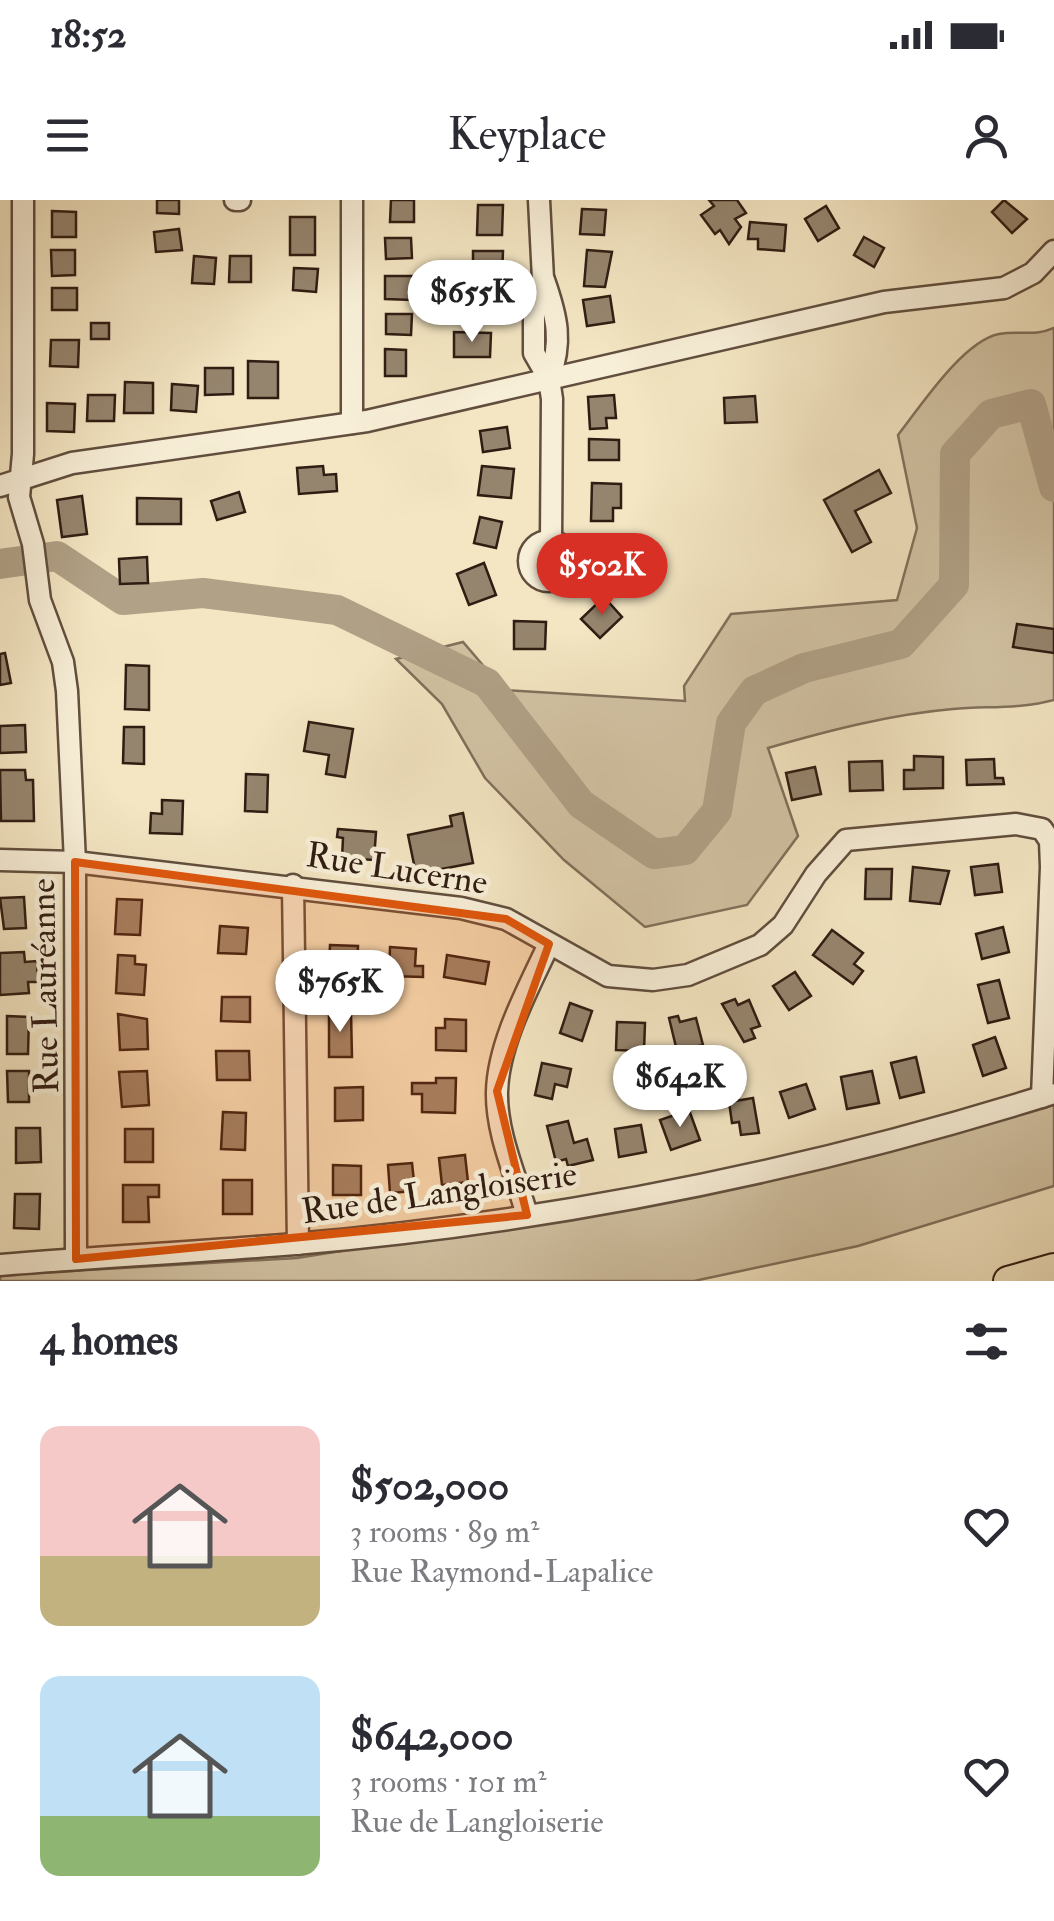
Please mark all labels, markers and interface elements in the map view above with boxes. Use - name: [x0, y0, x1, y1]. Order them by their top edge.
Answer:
- text: 18:52: [50, 11, 127, 59]
- text: Keyplace: [448, 107, 606, 163]
- icon: menu: [40, 108, 95, 163]
- icon: person: [959, 108, 1014, 163]
- pin: $655K: [402, 260, 542, 345]
- text: $655K: [430, 272, 514, 312]
- pin: $502K: [532, 533, 672, 618]
- text: $502K: [559, 545, 645, 585]
- street label: Rue Lucerne: [303, 833, 491, 905]
- street label: Rue Lauréanne: [21, 878, 69, 1094]
- pin: $765K: [270, 950, 410, 1035]
- text: $765K: [297, 962, 383, 1002]
- pin: $642K: [610, 1045, 750, 1130]
- text: $642K: [635, 1057, 725, 1097]
- street label: Rue de Langloiserie: [299, 1152, 580, 1234]
- icon: filters: [959, 1314, 1014, 1369]
- text: 4 homes: [40, 1315, 178, 1367]
- text: $502,000: [350, 1460, 509, 1512]
- icon: home: [120, 1466, 240, 1586]
- icon: heart: [959, 1499, 1014, 1554]
- text: 3 rooms · 89 m²: [350, 1512, 539, 1552]
- text: Rue Raymond-Lapalice: [350, 1552, 653, 1592]
- text: $642,000: [350, 1710, 513, 1762]
- icon: home: [120, 1716, 240, 1836]
- icon: heart: [959, 1749, 1014, 1804]
- text: 3 rooms · 101 m²: [350, 1762, 547, 1802]
- text: Rue de Langloiserie: [350, 1802, 604, 1842]

